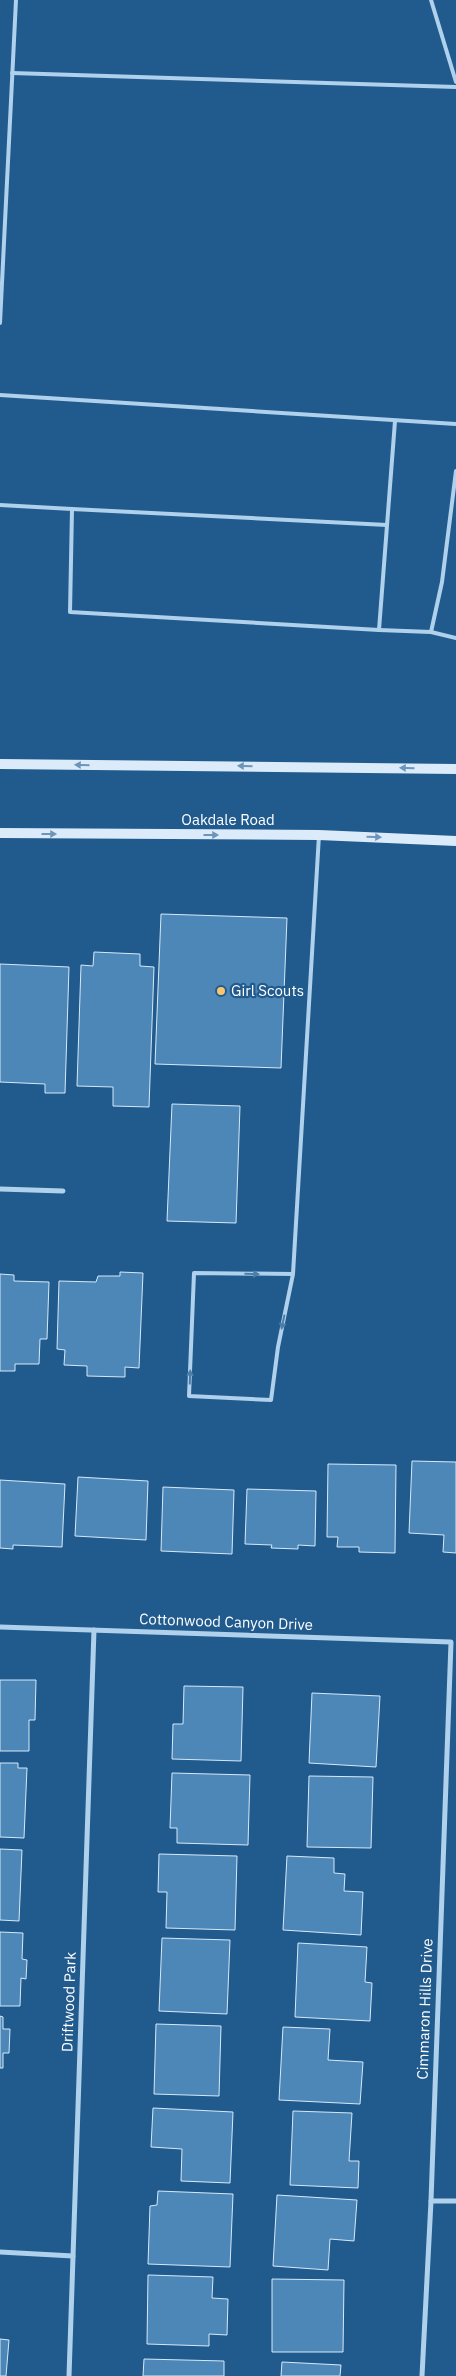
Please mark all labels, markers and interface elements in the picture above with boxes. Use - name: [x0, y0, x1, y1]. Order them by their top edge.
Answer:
- one-way arrow: [74, 761, 90, 769]
- one-way arrow: [237, 762, 253, 770]
- one-way arrow: [399, 764, 415, 772]
- street label: Oakdale Road: [181, 810, 275, 829]
- one-way arrow: [41, 830, 57, 838]
- one-way arrow: [203, 831, 219, 839]
- one-way arrow: [366, 834, 382, 842]
- place label: Girl Scouts: [231, 981, 304, 1000]
- marker: Girl Scouts: [215, 985, 227, 997]
- one-way arrow: [244, 1270, 260, 1278]
- one-way arrow: [279, 1314, 287, 1329]
- one-way arrow: [186, 1369, 194, 1385]
- street label: Cottonwood Canyon Drive: [139, 1609, 313, 1634]
- street label: Cimmaron Hills Drive: [413, 1938, 436, 2080]
- street label: Driftwood Park: [57, 1951, 80, 2052]

